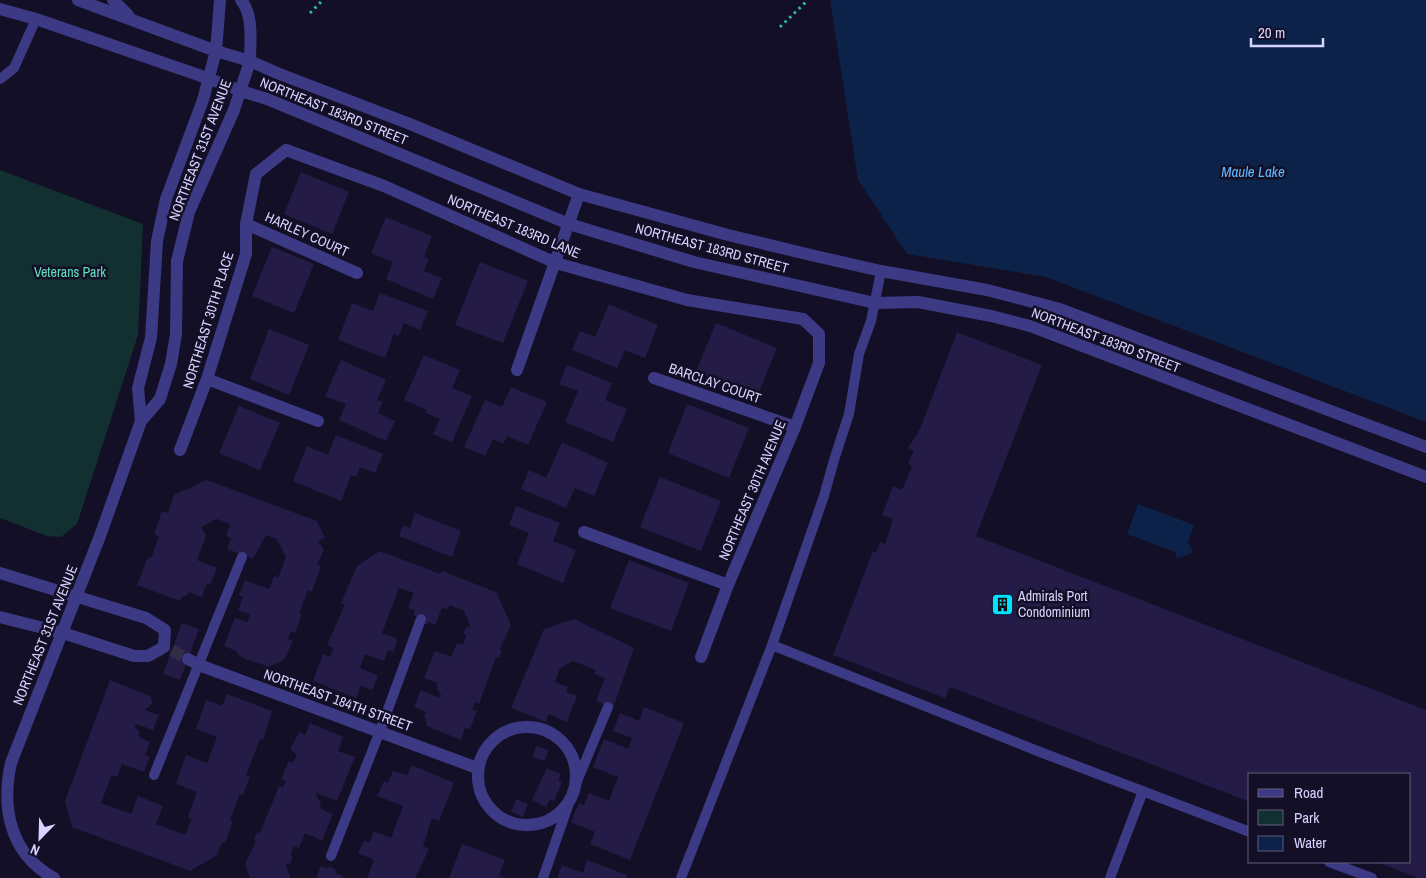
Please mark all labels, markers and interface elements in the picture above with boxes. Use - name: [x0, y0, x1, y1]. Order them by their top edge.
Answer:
- scale bar: [1251, 15, 1324, 47]
- text: 20 m: [1258, 22, 1285, 43]
- street label: NORTHEAST 183RD STREET: [257, 73, 411, 149]
- street label: NORTHEAST 31ST AVENUE: [165, 77, 235, 223]
- water label: Maule Lake: [1221, 161, 1285, 182]
- street label: NORTHEAST 183RD LANE: [445, 190, 583, 262]
- street label: HARLEY COURT: [262, 208, 352, 260]
- street label: NORTHEAST 183RD STREET: [633, 219, 791, 277]
- street label: NORTHEAST 30TH PLACE: [179, 249, 237, 391]
- park label: Veterans Park: [34, 263, 106, 281]
- street label: NORTHEAST 183RD STREET: [1029, 303, 1183, 377]
- street label: BARCLAY COURT: [667, 359, 763, 407]
- street label: NORTHEAST 30TH AVENUE: [714, 417, 790, 563]
- street label: NORTHEAST 31ST AVENUE: [9, 562, 81, 708]
- place label: Admirals Port Condominium: [1017, 587, 1090, 621]
- building icon: Admirals Port Condominium: [990, 592, 1014, 616]
- street label: NORTHEAST 184TH STREET: [261, 665, 415, 735]
- legend: [1248, 773, 1411, 863]
- text: Road: [1294, 782, 1323, 803]
- text: Park: [1294, 807, 1320, 828]
- north arrow: [15, 813, 65, 863]
- text: Water: [1294, 832, 1326, 853]
- text: N: [28, 840, 42, 860]

